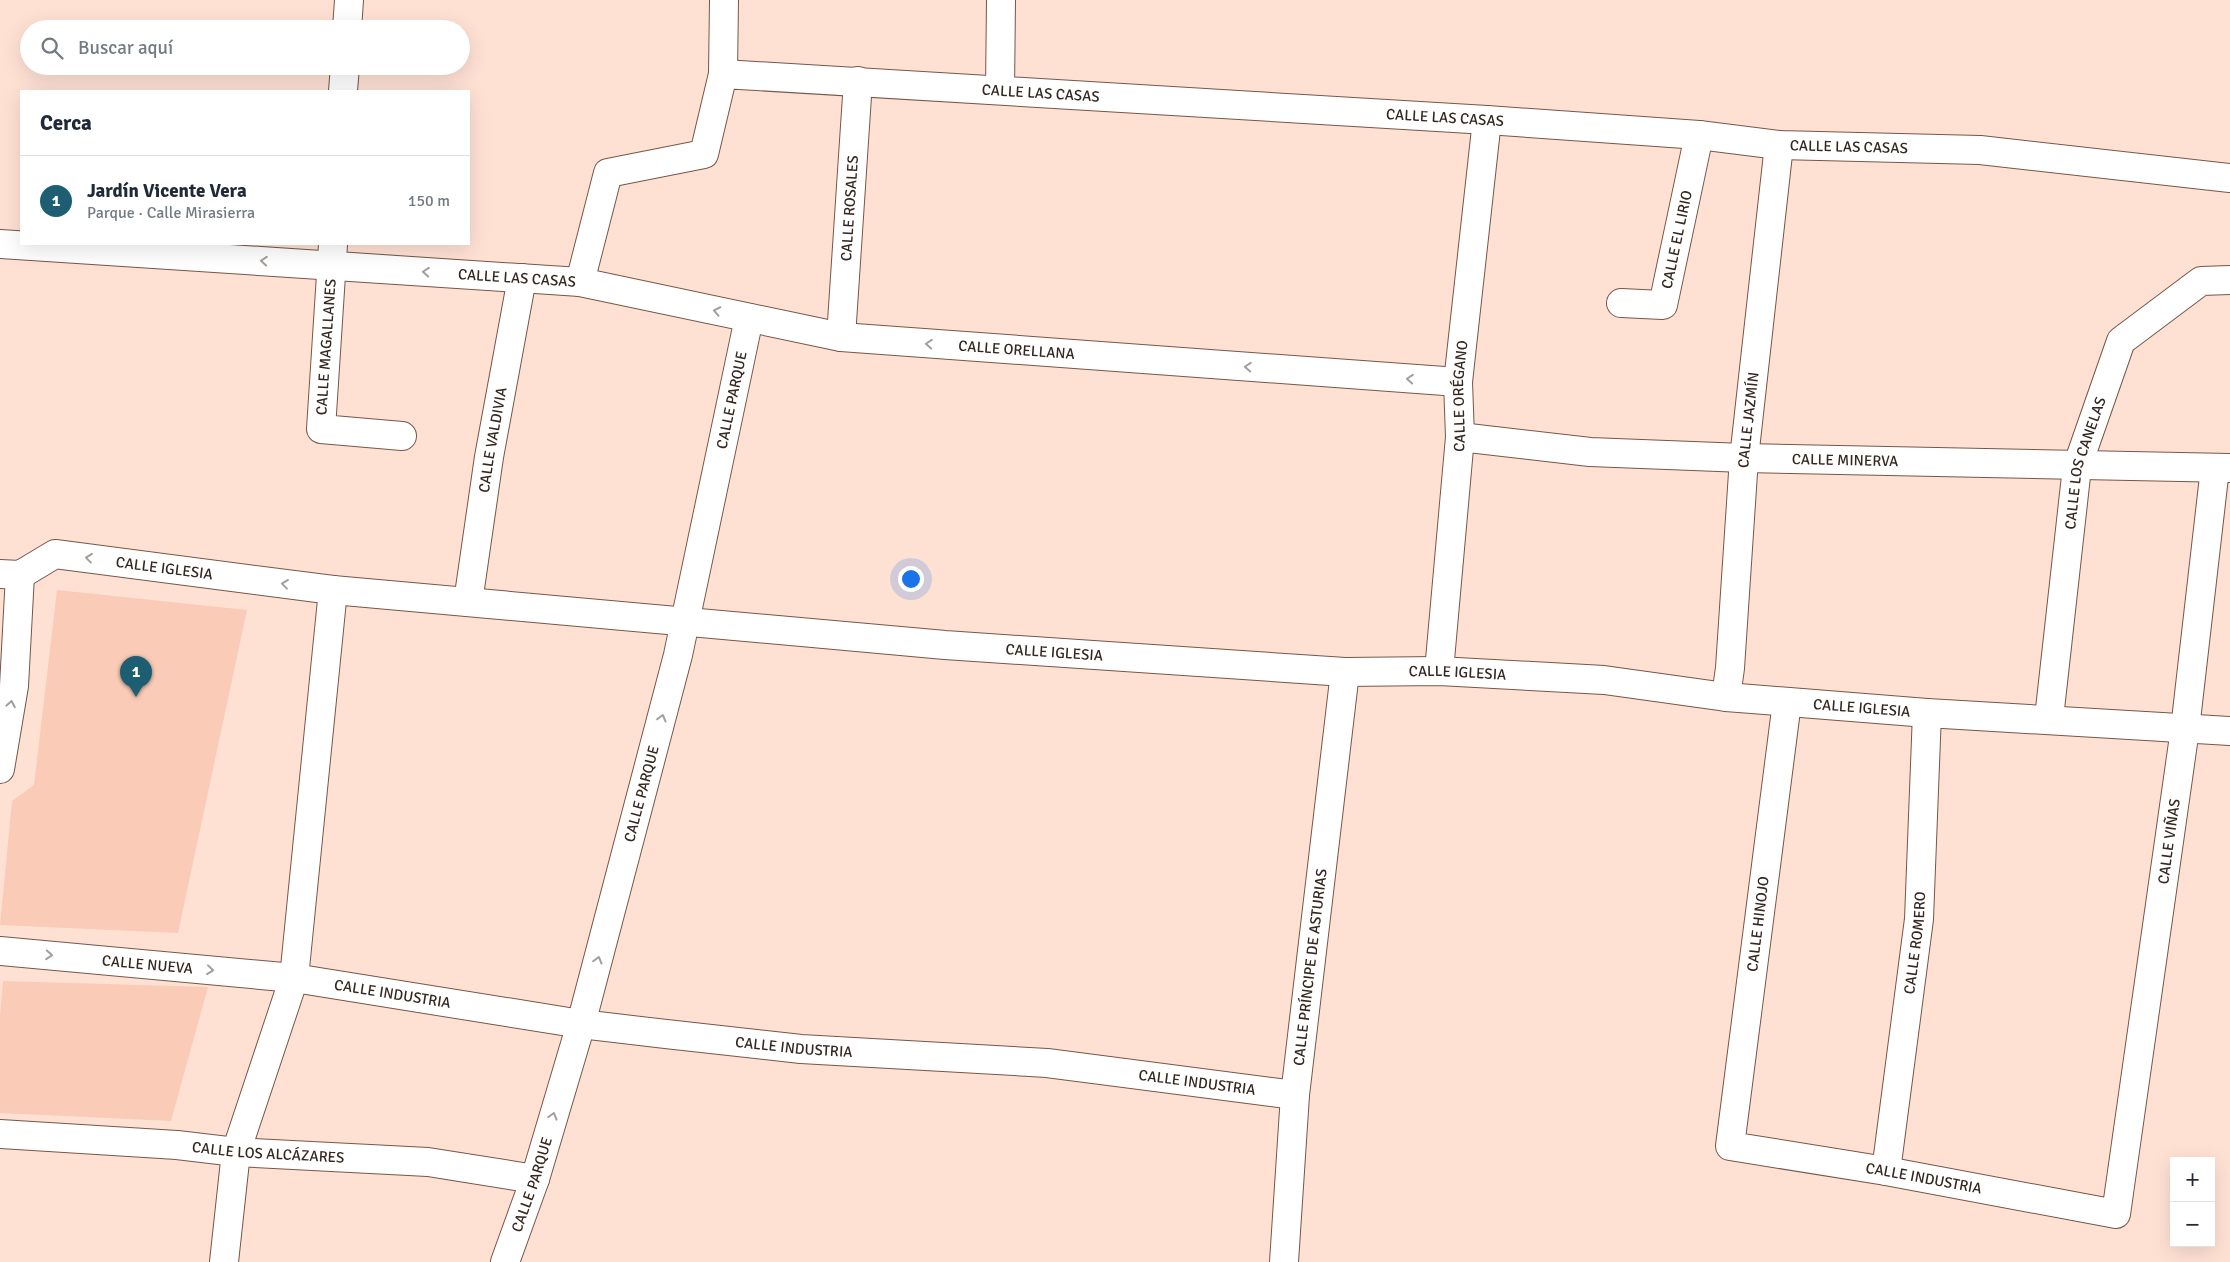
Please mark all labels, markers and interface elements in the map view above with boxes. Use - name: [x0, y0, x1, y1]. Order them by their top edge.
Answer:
- search box: [20, 20, 470, 75]
- icon: search: [38, 34, 66, 62]
- text: Buscar aquí: [78, 36, 173, 60]
- street label: CALLE LAS CASAS: [981, 81, 1100, 106]
- street label: CALLE LAS CASAS: [1386, 105, 1505, 130]
- text: Cerca: [40, 110, 92, 136]
- street label: CALLE LAS CASAS: [1790, 136, 1908, 157]
- street label: CALLE ROSALES: [837, 155, 862, 262]
- text: Jardín Vicente Vera: [87, 179, 247, 203]
- street label: CALLE EL LIRIO: [1658, 188, 1696, 290]
- text: 1: [52, 191, 60, 211]
- text: 150 m: [408, 191, 450, 211]
- text: Parque · Calle Mirasierra: [87, 203, 255, 223]
- one-way arrow: [260, 256, 268, 267]
- street label: CALLE LAS CASAS: [457, 265, 576, 291]
- one-way arrow: [422, 266, 430, 277]
- street label: CALLE MAGALLANES: [312, 278, 340, 416]
- one-way arrow: [712, 306, 721, 317]
- street label: CALLE ORELLANA: [958, 337, 1075, 363]
- one-way arrow: [924, 338, 932, 349]
- street label: CALLE ORÉGANO: [1448, 339, 1472, 453]
- street label: CALLE PARQUE: [713, 350, 751, 451]
- one-way arrow: [1243, 362, 1251, 373]
- street label: CALLE JAZMÍN: [1734, 371, 1763, 468]
- one-way arrow: [1406, 373, 1414, 384]
- street label: CALLE VALDIVIA: [475, 386, 511, 494]
- street label: CALLE LOS CANELAS: [2061, 394, 2110, 530]
- street label: CALLE MINERVA: [1792, 450, 1898, 470]
- street label: CALLE IGLESIA: [115, 553, 214, 583]
- one-way arrow: [85, 554, 93, 564]
- your location: [898, 566, 924, 592]
- one-way arrow: [281, 579, 289, 590]
- street label: CALLE IGLESIA: [1005, 640, 1104, 665]
- pin: 1: [120, 656, 152, 697]
- street label: CALLE IGLESIA: [1409, 662, 1507, 684]
- street label: CALLE IGLESIA: [1812, 695, 1911, 721]
- one-way arrow: [6, 700, 16, 708]
- one-way arrow: [656, 715, 666, 723]
- street label: CALLE PARQUE: [620, 743, 663, 844]
- street label: CALLE VIÑAS: [2154, 797, 2184, 885]
- street label: CALLE PRÍNCIPE DE ASTURIAS: [1290, 868, 1331, 1067]
- street label: CALLE HINOJO: [1743, 875, 1773, 973]
- street label: CALLE ROMERO: [1900, 891, 1929, 995]
- one-way arrow: [45, 949, 53, 960]
- street label: CALLE NUEVA: [101, 951, 194, 978]
- one-way arrow: [592, 956, 602, 964]
- one-way arrow: [207, 964, 215, 975]
- street label: CALLE INDUSTRIA: [333, 976, 452, 1012]
- street label: CALLE INDUSTRIA: [734, 1033, 853, 1061]
- street label: CALLE INDUSTRIA: [1137, 1066, 1257, 1099]
- one-way arrow: [548, 1113, 558, 1121]
- street label: CALLE PARQUE: [508, 1135, 556, 1235]
- street label: CALLE LOS ALCÁZARES: [191, 1138, 345, 1167]
- map controls: [2170, 1157, 2215, 1247]
- button: +: [2170, 1157, 2215, 1202]
- street label: CALLE INDUSTRIA: [1864, 1159, 1983, 1198]
- button: −: [2170, 1202, 2215, 1247]

